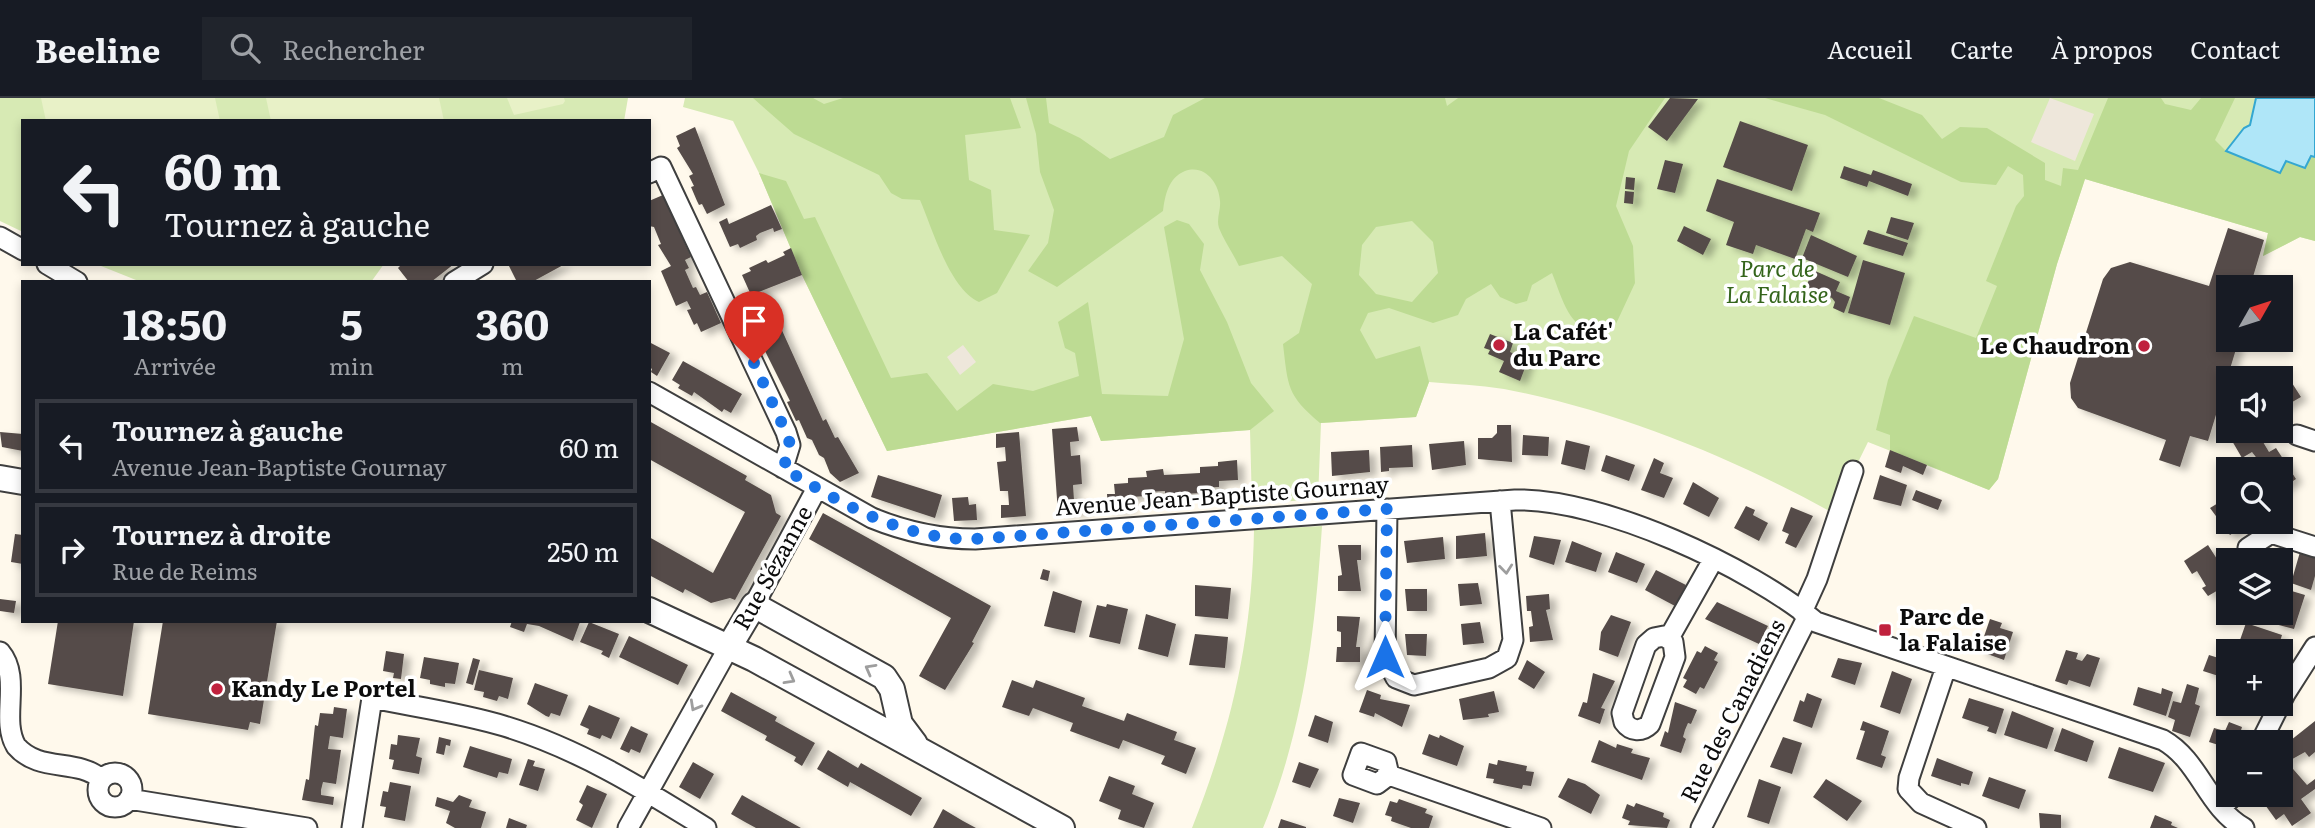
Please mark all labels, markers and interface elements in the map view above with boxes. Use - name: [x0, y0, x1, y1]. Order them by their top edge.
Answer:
- search box: [202, 17, 692, 80]
- text: Beeline: [35, 24, 160, 73]
- icon: search: [226, 29, 264, 67]
- text: Rechercher: [282, 29, 424, 68]
- text: Accueil: [1827, 31, 1912, 66]
- text: Carte: [1950, 31, 2013, 66]
- text: À propos: [2051, 31, 2152, 66]
- text: Contact: [2190, 31, 2280, 66]
- text: 60 m: [164, 132, 281, 205]
- icon: left: [49, 147, 140, 238]
- text: Tournez à gauche: [164, 199, 430, 247]
- park label: Parc de La Falaise: [1725, 250, 1829, 310]
- north arrow: [2216, 275, 2292, 352]
- map controls: [2216, 275, 2293, 807]
- text: 18:50: [123, 291, 227, 353]
- text: 5: [340, 291, 363, 353]
- text: 360: [476, 291, 549, 353]
- pin: [724, 291, 784, 363]
- icon: arrive: [735, 302, 773, 340]
- place label: La Cafét' du Parc: [1513, 313, 1613, 373]
- place label: Le Chaudron: [1980, 327, 2130, 361]
- marker: La Cafét' du Parc: [1491, 337, 1507, 353]
- marker: Le Chaudron: [2136, 338, 2152, 354]
- text: Arrivée: [134, 348, 216, 382]
- text: min: [329, 348, 374, 382]
- text: m: [501, 348, 524, 382]
- button: sound: [2216, 366, 2293, 443]
- text: Tournez à gauche: [112, 410, 343, 449]
- icon: left: [53, 427, 91, 465]
- text: 60 m: [560, 427, 619, 466]
- text: Avenue Jean-Baptiste Gournay: [112, 449, 446, 483]
- button: search: [2216, 457, 2293, 534]
- street label: Avenue Jean-Baptiste Gournay: [1054, 465, 1391, 523]
- street label: Rue Sézanne: [723, 499, 820, 635]
- text: Tournez à droite: [112, 514, 331, 553]
- icon: right: [53, 531, 91, 569]
- text: 250 m: [547, 531, 619, 570]
- button: layers: [2216, 548, 2293, 625]
- text: Rue de Reims: [112, 553, 257, 587]
- one-way arrow: [1498, 564, 1513, 575]
- place label: Parc de la Falaise: [1899, 598, 2007, 658]
- street label: Rue des Canadiens: [1670, 613, 1792, 808]
- position arrow: [1348, 620, 1422, 694]
- marker: Parc de la Falaise: [1877, 622, 1893, 638]
- button: +: [2216, 639, 2293, 716]
- one-way arrow: [864, 664, 877, 677]
- place label: Kandy Le Portel: [231, 670, 416, 704]
- one-way arrow: [782, 671, 795, 684]
- marker: Kandy Le Portel: [209, 681, 225, 697]
- one-way arrow: [690, 699, 703, 712]
- button: −: [2216, 730, 2293, 807]

